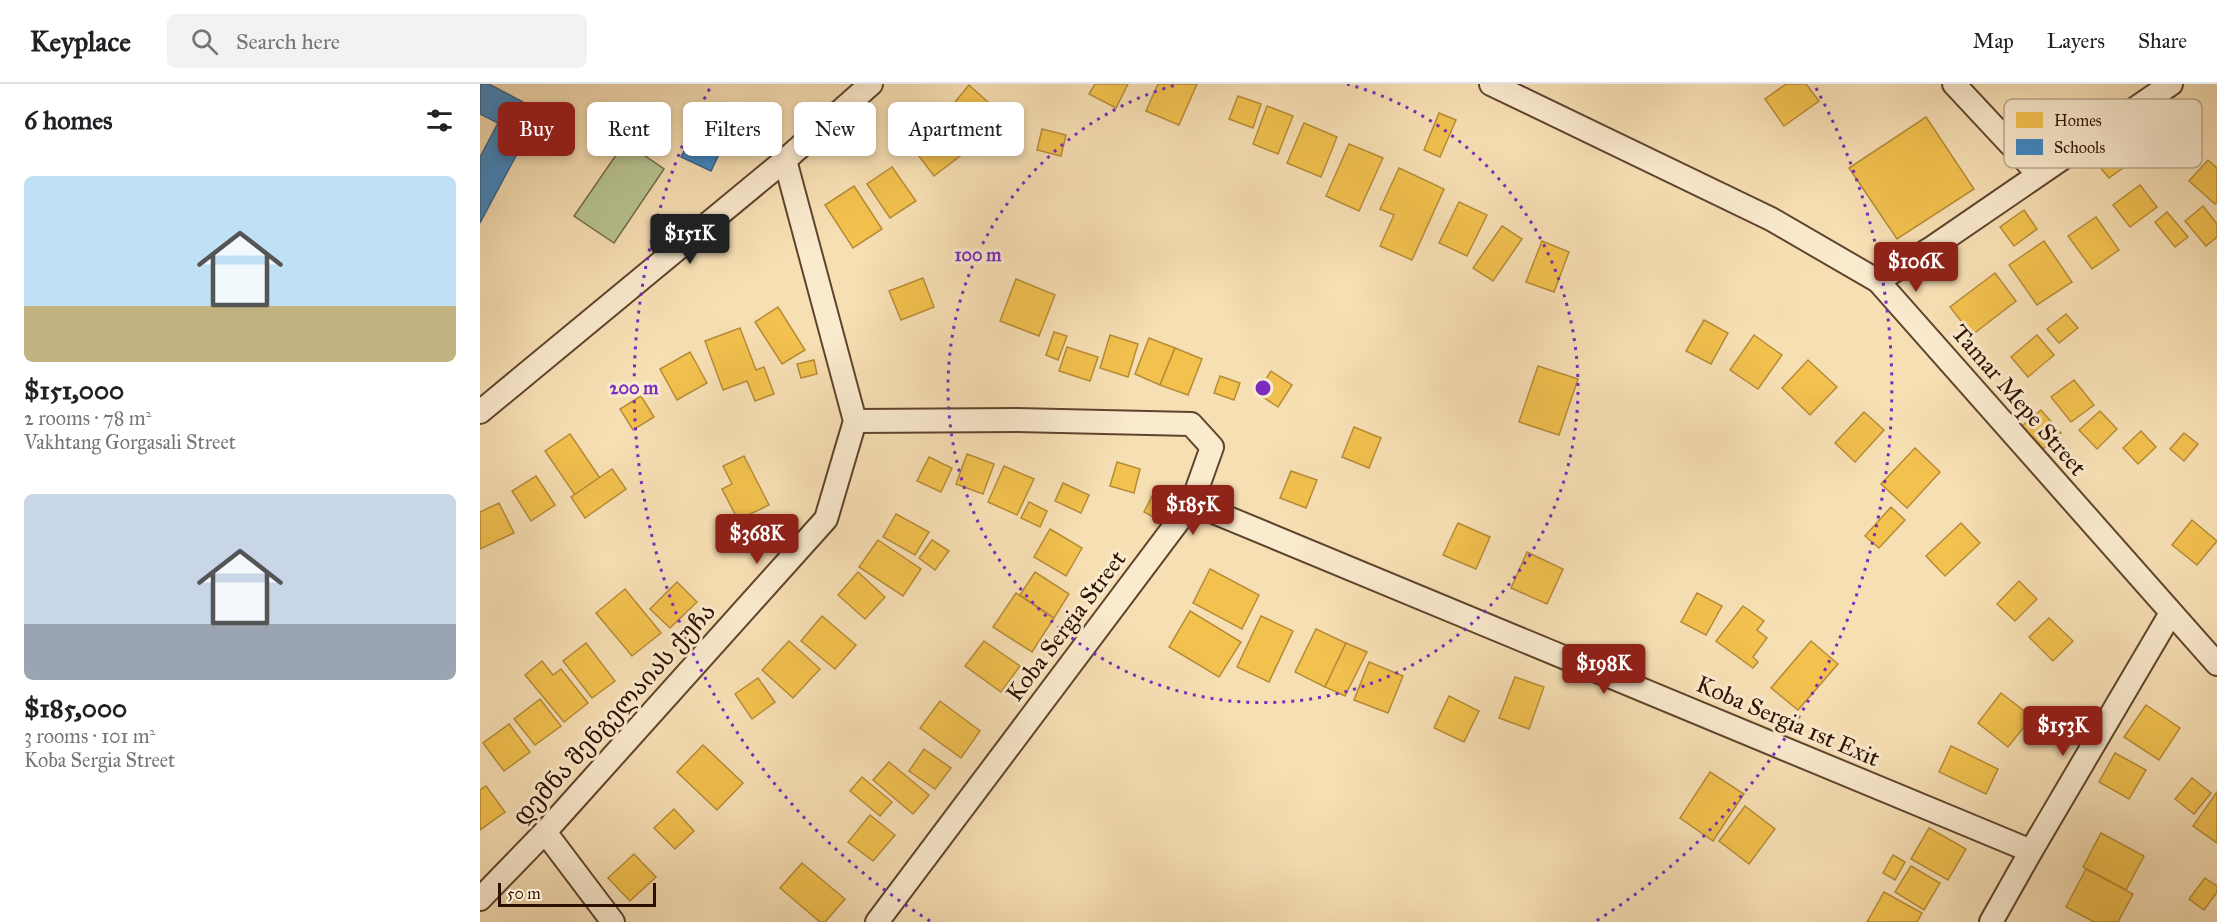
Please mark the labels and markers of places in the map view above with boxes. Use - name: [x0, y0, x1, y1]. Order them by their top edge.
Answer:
- pin: $151K: [648, 214, 732, 265]
- pin: $106K: [1874, 242, 1958, 293]
- centre of rings: [1253, 378, 1273, 398]
- pin: $185K: [1151, 485, 1235, 536]
- pin: $368K: [715, 514, 799, 565]
- pin: $198K: [1562, 644, 1646, 695]
- pin: $153K: [2021, 706, 2105, 757]

